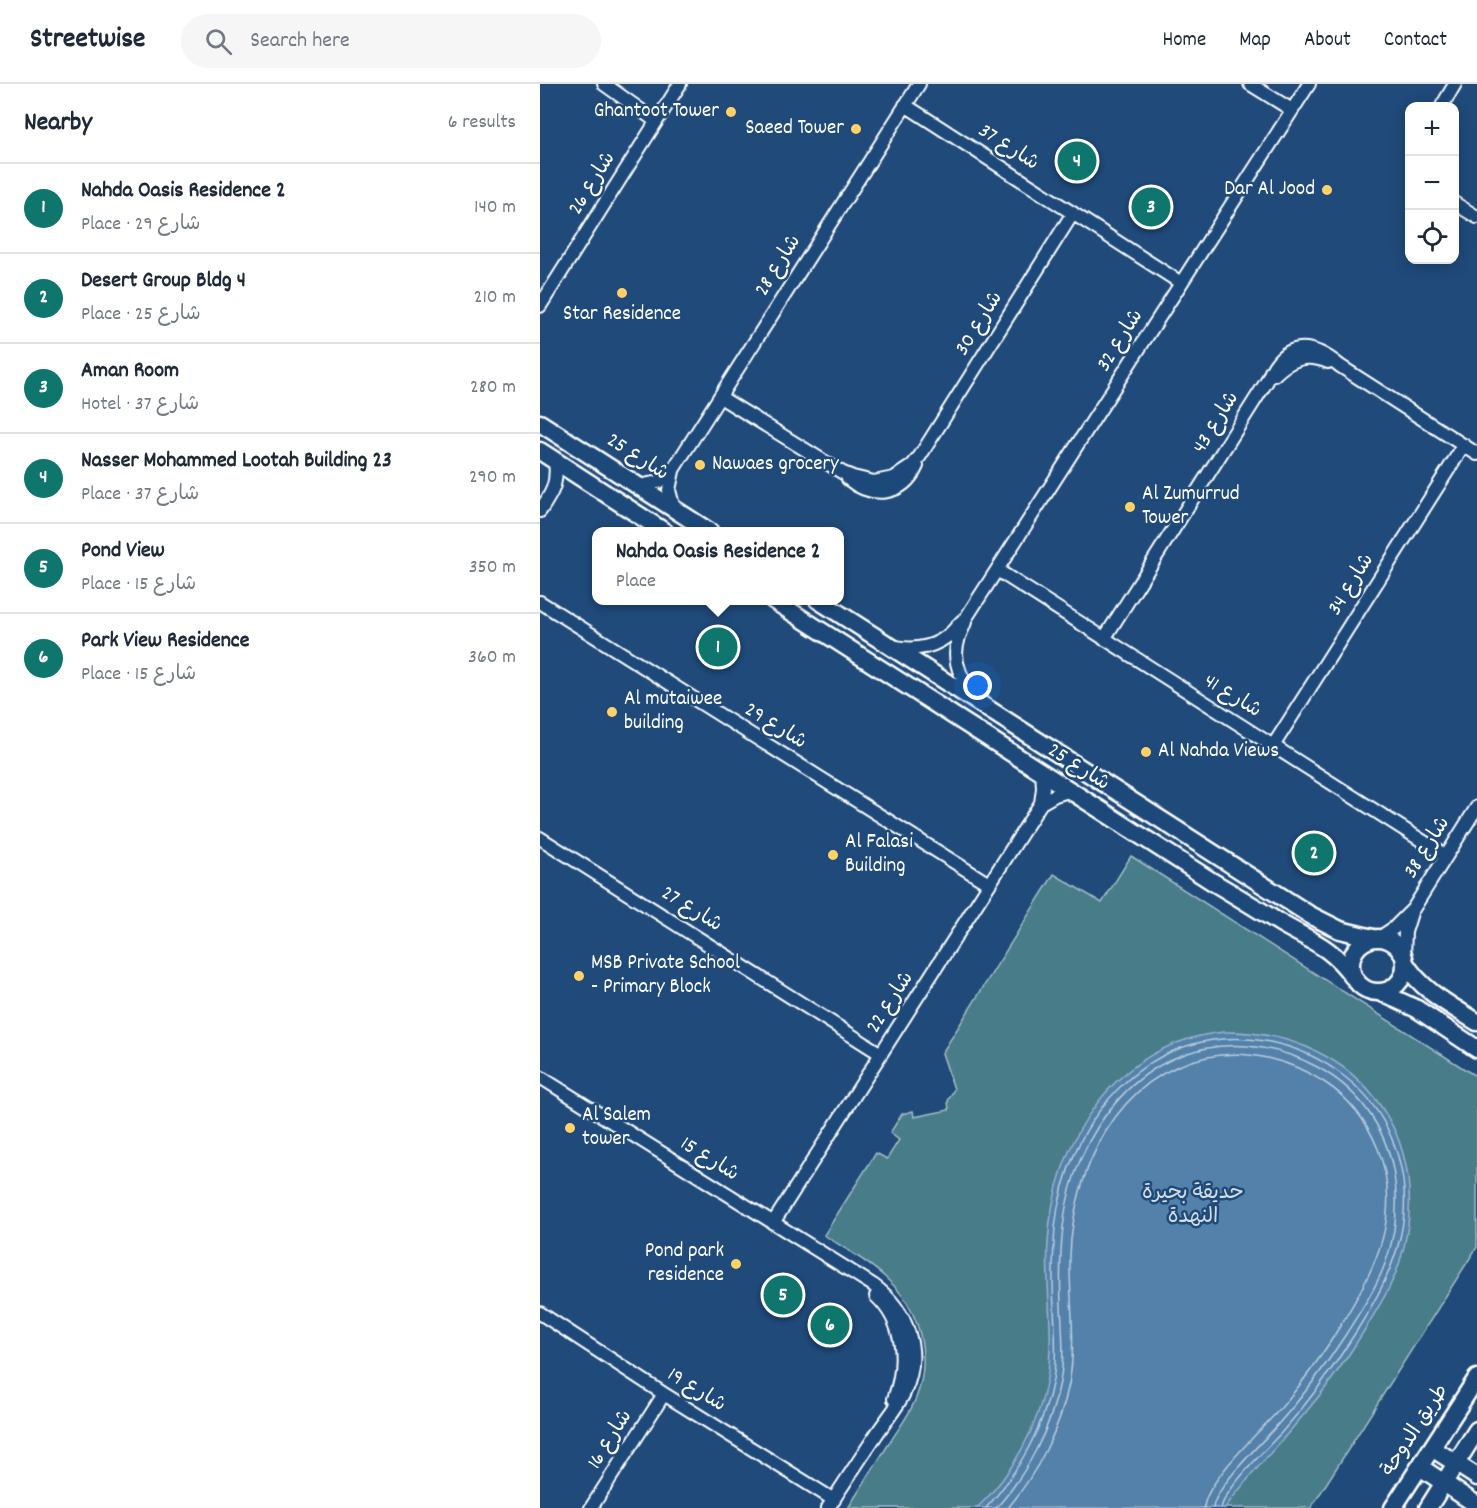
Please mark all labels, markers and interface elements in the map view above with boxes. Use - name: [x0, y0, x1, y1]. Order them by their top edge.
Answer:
- search box: [181, 14, 601, 68]
- text: Streetwise: [30, 21, 145, 61]
- icon: search: [202, 25, 235, 58]
- text: Search here: [250, 26, 350, 57]
- text: Home: [1162, 26, 1206, 56]
- text: Map: [1239, 26, 1271, 56]
- text: About: [1304, 26, 1351, 56]
- text: Contact: [1384, 26, 1447, 56]
- place label: Ghantoot Tower: [594, 97, 719, 127]
- map controls: [1405, 102, 1459, 264]
- button: +: [1405, 102, 1459, 156]
- text: Nearby: [24, 105, 92, 142]
- marker: Ghantoot Tower: [724, 105, 738, 119]
- text: 6 results: [448, 109, 516, 137]
- place label: Saeed Tower: [745, 114, 844, 144]
- street label: شارع 37: [971, 117, 1045, 179]
- marker: Saeed Tower: [849, 122, 863, 136]
- pin: 4: [1058, 138, 1096, 184]
- street label: شارع 26: [562, 146, 624, 222]
- button: −: [1405, 156, 1459, 210]
- place label: Dar Al Jood: [1224, 175, 1315, 205]
- text: Nahda Oasis Residence 2: [81, 176, 286, 207]
- marker: Dar Al Jood: [1320, 183, 1334, 197]
- pin: 3: [1132, 184, 1170, 230]
- text: 1: [41, 194, 46, 222]
- text: 140 m: [474, 194, 516, 222]
- button: locate: [1405, 210, 1459, 264]
- text: Place · شارع 29: [81, 211, 201, 239]
- street label: شارع 28: [748, 229, 810, 303]
- text: Desert Group Bldg 4: [81, 266, 246, 297]
- text: 2: [39, 284, 48, 312]
- text: 210 m: [474, 284, 516, 312]
- marker: Star Residence: [615, 286, 629, 300]
- street label: شارع 30: [948, 286, 1012, 362]
- place label: Star Residence: [563, 300, 681, 330]
- text: Place · شارع 25: [81, 301, 201, 329]
- street label: شارع 32: [1090, 304, 1152, 378]
- text: Aman Room: [81, 356, 179, 387]
- text: 3: [39, 374, 48, 402]
- text: 280 m: [470, 374, 516, 402]
- street label: شارع 43: [1186, 386, 1248, 460]
- text: Hotel · شارع 37: [81, 391, 199, 419]
- street label: شارع 25: [600, 427, 674, 489]
- text: Nasser Mohammed Lootah Building 23: [81, 446, 392, 477]
- place label: Nawaes grocery: [712, 450, 839, 480]
- marker: Nawaes grocery: [693, 458, 707, 472]
- text: 4: [39, 464, 48, 492]
- text: 290 m: [469, 464, 516, 492]
- place label: Al Zumurrud Tower: [1142, 480, 1240, 534]
- text: Place · شارع 37: [81, 481, 199, 509]
- marker: Al Zumurrud Tower: [1123, 500, 1137, 514]
- popup: [592, 527, 844, 605]
- text: Pond View: [81, 536, 165, 567]
- text: Nahda Oasis Residence 2: [616, 537, 820, 568]
- street label: شارع 34: [1321, 548, 1383, 622]
- text: 5: [39, 554, 48, 582]
- text: 350 m: [469, 554, 516, 582]
- text: Place: [616, 568, 656, 596]
- text: Place · شارع 15: [81, 571, 196, 599]
- pin: 1: [698, 624, 738, 670]
- text: Park View Residence: [81, 626, 249, 657]
- text: 6: [39, 644, 48, 672]
- text: 360 m: [468, 644, 516, 672]
- text: Place · شارع 15: [81, 661, 196, 689]
- street label: شارع 41: [1197, 667, 1267, 727]
- your location: [963, 671, 992, 700]
- place label: Al mutaiwee building: [624, 685, 722, 739]
- street label: شارع 29: [738, 696, 812, 758]
- marker: Al mutaiwee building: [605, 705, 619, 719]
- street label: شارع 25: [1041, 737, 1115, 799]
- place label: Al Nahda Views: [1158, 737, 1279, 767]
- marker: Al Nahda Views: [1139, 745, 1153, 759]
- street label: شارع 38: [1397, 811, 1459, 885]
- place label: Al Falasi Building: [845, 828, 913, 882]
- pin: 2: [1294, 830, 1334, 876]
- marker: Al Falasi Building: [826, 848, 840, 862]
- street label: شارع 27: [654, 879, 728, 941]
- place label: MSB Private School - Primary Block: [591, 949, 740, 1003]
- street label: شارع 22: [860, 966, 922, 1040]
- marker: MSB Private School - Primary Block: [572, 969, 586, 983]
- place label: Al Salem tower: [582, 1101, 651, 1155]
- marker: Al Salem tower: [563, 1121, 577, 1135]
- street label: شارع 15: [674, 1130, 744, 1190]
- park label: حديقة بحيرة النهدة: [1142, 1179, 1244, 1233]
- place label: Pond park residence: [645, 1237, 724, 1291]
- marker: Pond park residence: [729, 1257, 743, 1271]
- pin: 5: [764, 1272, 802, 1318]
- pin: 6: [810, 1302, 850, 1348]
- street label: شارع 19: [661, 1361, 731, 1421]
- street label: طريق الدوحة: [1375, 1379, 1457, 1483]
- street label: شارع 16: [581, 1404, 641, 1476]

